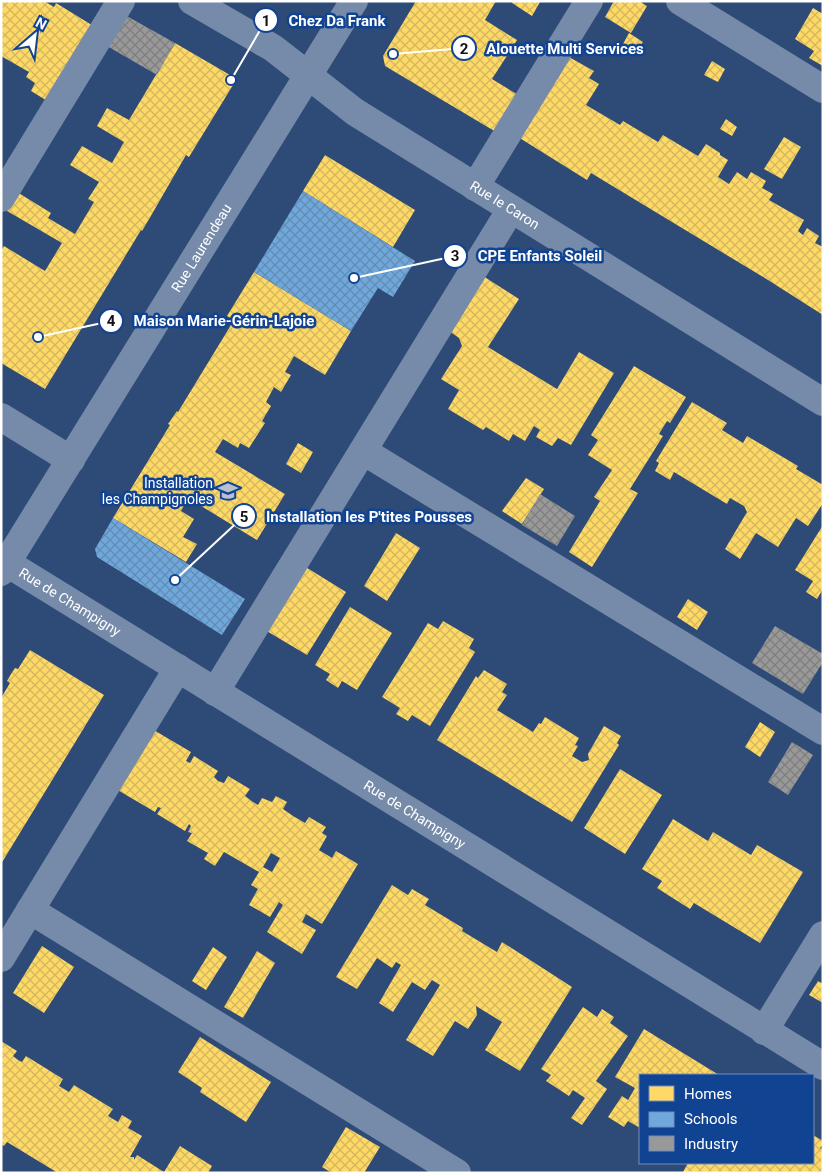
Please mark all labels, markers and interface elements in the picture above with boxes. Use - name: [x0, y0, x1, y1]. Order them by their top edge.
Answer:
- callout: Chez Da Frank: [254, 5, 395, 35]
- north arrow: [10, 10, 60, 60]
- text: 1: [262, 12, 270, 30]
- text: Chez Da Frank: [289, 12, 386, 30]
- text: N: [33, 14, 49, 33]
- callout: Alouette Multi Services: [451, 33, 654, 63]
- text: 2: [460, 40, 469, 58]
- text: Alouette Multi Services: [486, 40, 644, 58]
- street label: Rue le Caron: [467, 177, 543, 232]
- street label: Rue Laurendeau: [168, 201, 235, 295]
- callout: CPE Enfants Soleil: [443, 241, 612, 271]
- text: 3: [451, 247, 459, 265]
- text: CPE Enfants Soleil: [478, 247, 602, 265]
- callout: Maison Marie-Gérin-Lajoie: [98, 306, 324, 336]
- text: 4: [107, 312, 116, 330]
- text: Maison Marie-Gérin-Lajoie: [134, 312, 314, 330]
- place label: Installation les Champignoles: [102, 475, 213, 507]
- school or university icon: Installation les Champignoles: [217, 480, 239, 502]
- callout: Installation les P'tites Pousses: [231, 501, 482, 531]
- text: 5: [240, 508, 248, 526]
- text: Installation les P'tites Pousses: [266, 508, 472, 526]
- street label: Rue de Champigny: [16, 564, 124, 639]
- street label: Rue de Champigny: [361, 777, 469, 852]
- legend: [639, 1074, 814, 1164]
- text: Homes: [684, 1085, 732, 1103]
- text: Schools: [684, 1110, 738, 1128]
- text: Industry: [684, 1135, 738, 1153]

